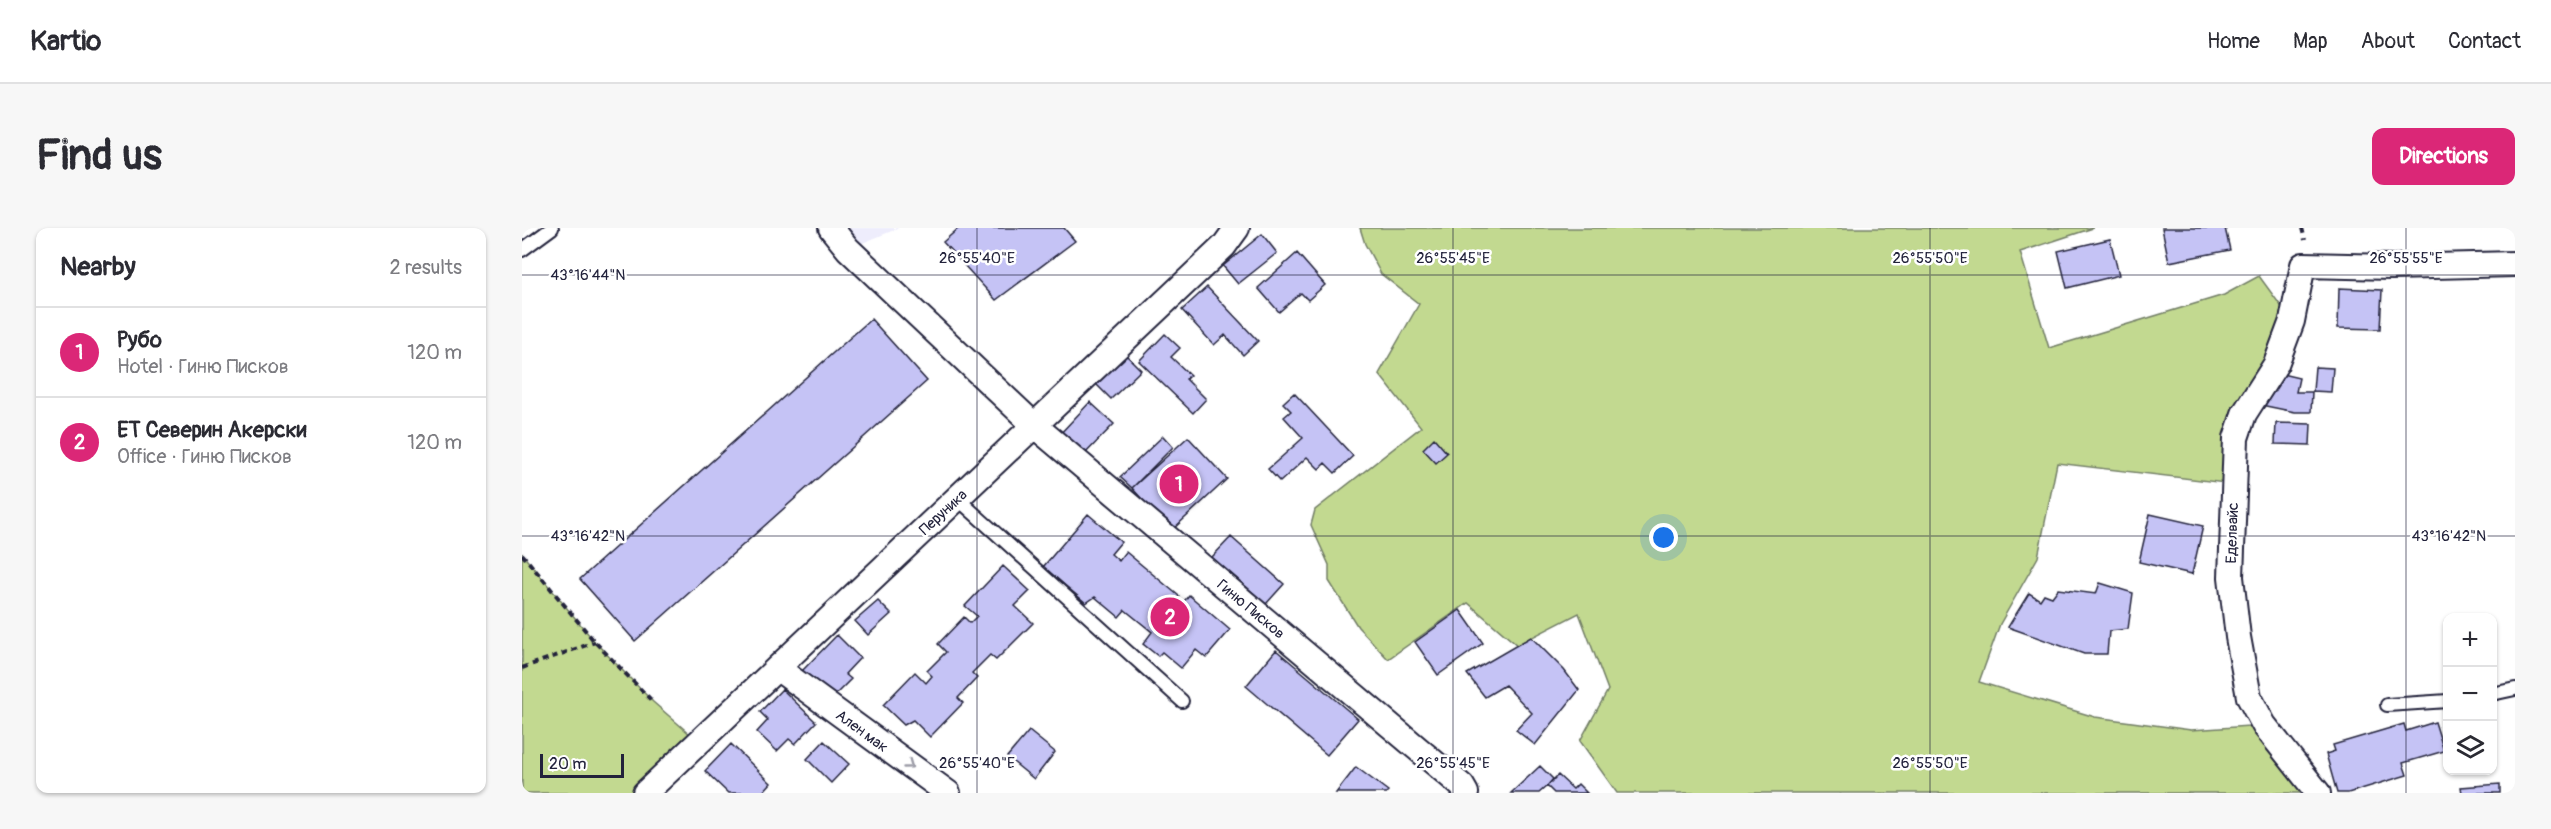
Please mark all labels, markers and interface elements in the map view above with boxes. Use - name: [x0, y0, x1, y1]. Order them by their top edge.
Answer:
- text: Kartio: [30, 24, 101, 59]
- text: Home: [2207, 28, 2260, 55]
- text: Map: [2293, 28, 2328, 55]
- text: About: [2361, 28, 2415, 55]
- text: Contact: [2448, 28, 2521, 55]
- button: Directions: [2372, 128, 2515, 185]
- text: Find us: [36, 130, 162, 182]
- text: 26°55'40"E: [939, 249, 1015, 268]
- text: 26°55'45"E: [1416, 249, 1490, 268]
- text: 26°55'50"E: [1892, 249, 1968, 268]
- text: 26°55'55"E: [2369, 249, 2443, 268]
- text: Nearby: [60, 251, 136, 283]
- text: 2 results: [390, 255, 462, 280]
- text: 43°16'44"N: [551, 266, 625, 285]
- text: Рубо: [117, 326, 162, 354]
- text: 1: [76, 340, 83, 365]
- text: 120 m: [407, 340, 462, 365]
- text: Hotel · Гиню Писков: [117, 354, 289, 379]
- text: ЕТ Северин Акерски: [117, 416, 307, 444]
- text: 2: [74, 430, 85, 455]
- text: 120 m: [407, 430, 462, 455]
- text: Office · Гиню Писков: [117, 444, 292, 469]
- pin: 1: [1160, 462, 1198, 506]
- street label: Перуника: [915, 485, 971, 539]
- street label: Еделвайс: [2222, 502, 2243, 564]
- your location: [1649, 523, 1678, 552]
- text: 43°16'42"N: [551, 527, 625, 546]
- text: 43°16'42"N: [2412, 527, 2486, 546]
- street label: Гиню Писков: [1213, 576, 1288, 643]
- pin: 2: [1150, 594, 1190, 640]
- map controls: [2443, 613, 2497, 775]
- button: +: [2443, 613, 2497, 667]
- button: −: [2443, 667, 2497, 721]
- street label: Ален мак: [832, 706, 892, 757]
- button: layers: [2443, 721, 2497, 775]
- scale bar: [540, 751, 624, 778]
- text: 20 m: [549, 754, 587, 774]
- text: 26°55'40"E: [939, 754, 1015, 773]
- text: 26°55'45"E: [1416, 754, 1490, 773]
- text: 26°55'50"E: [1892, 754, 1968, 773]
- one-way arrow: [902, 757, 913, 768]

